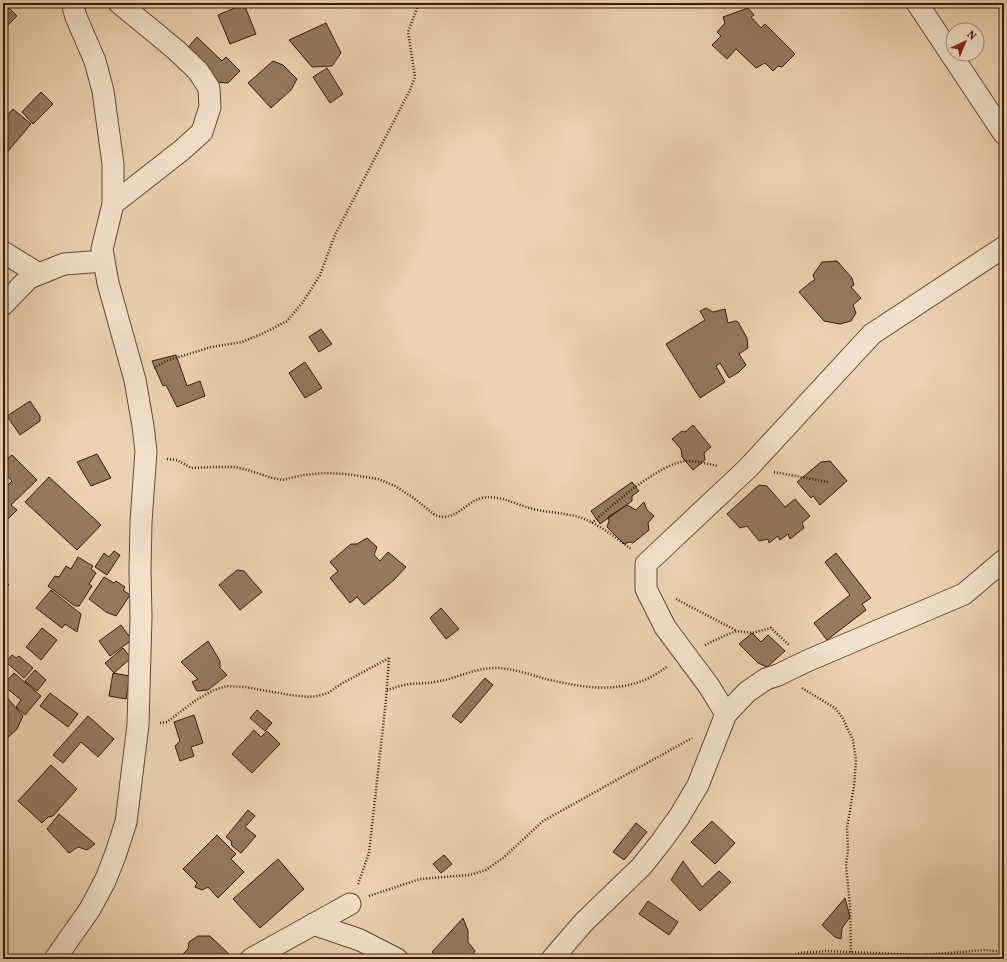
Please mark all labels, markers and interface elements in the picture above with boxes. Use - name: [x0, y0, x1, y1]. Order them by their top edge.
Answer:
- north arrow: [945, 22, 985, 62]
- text: N: [963, 28, 979, 44]

